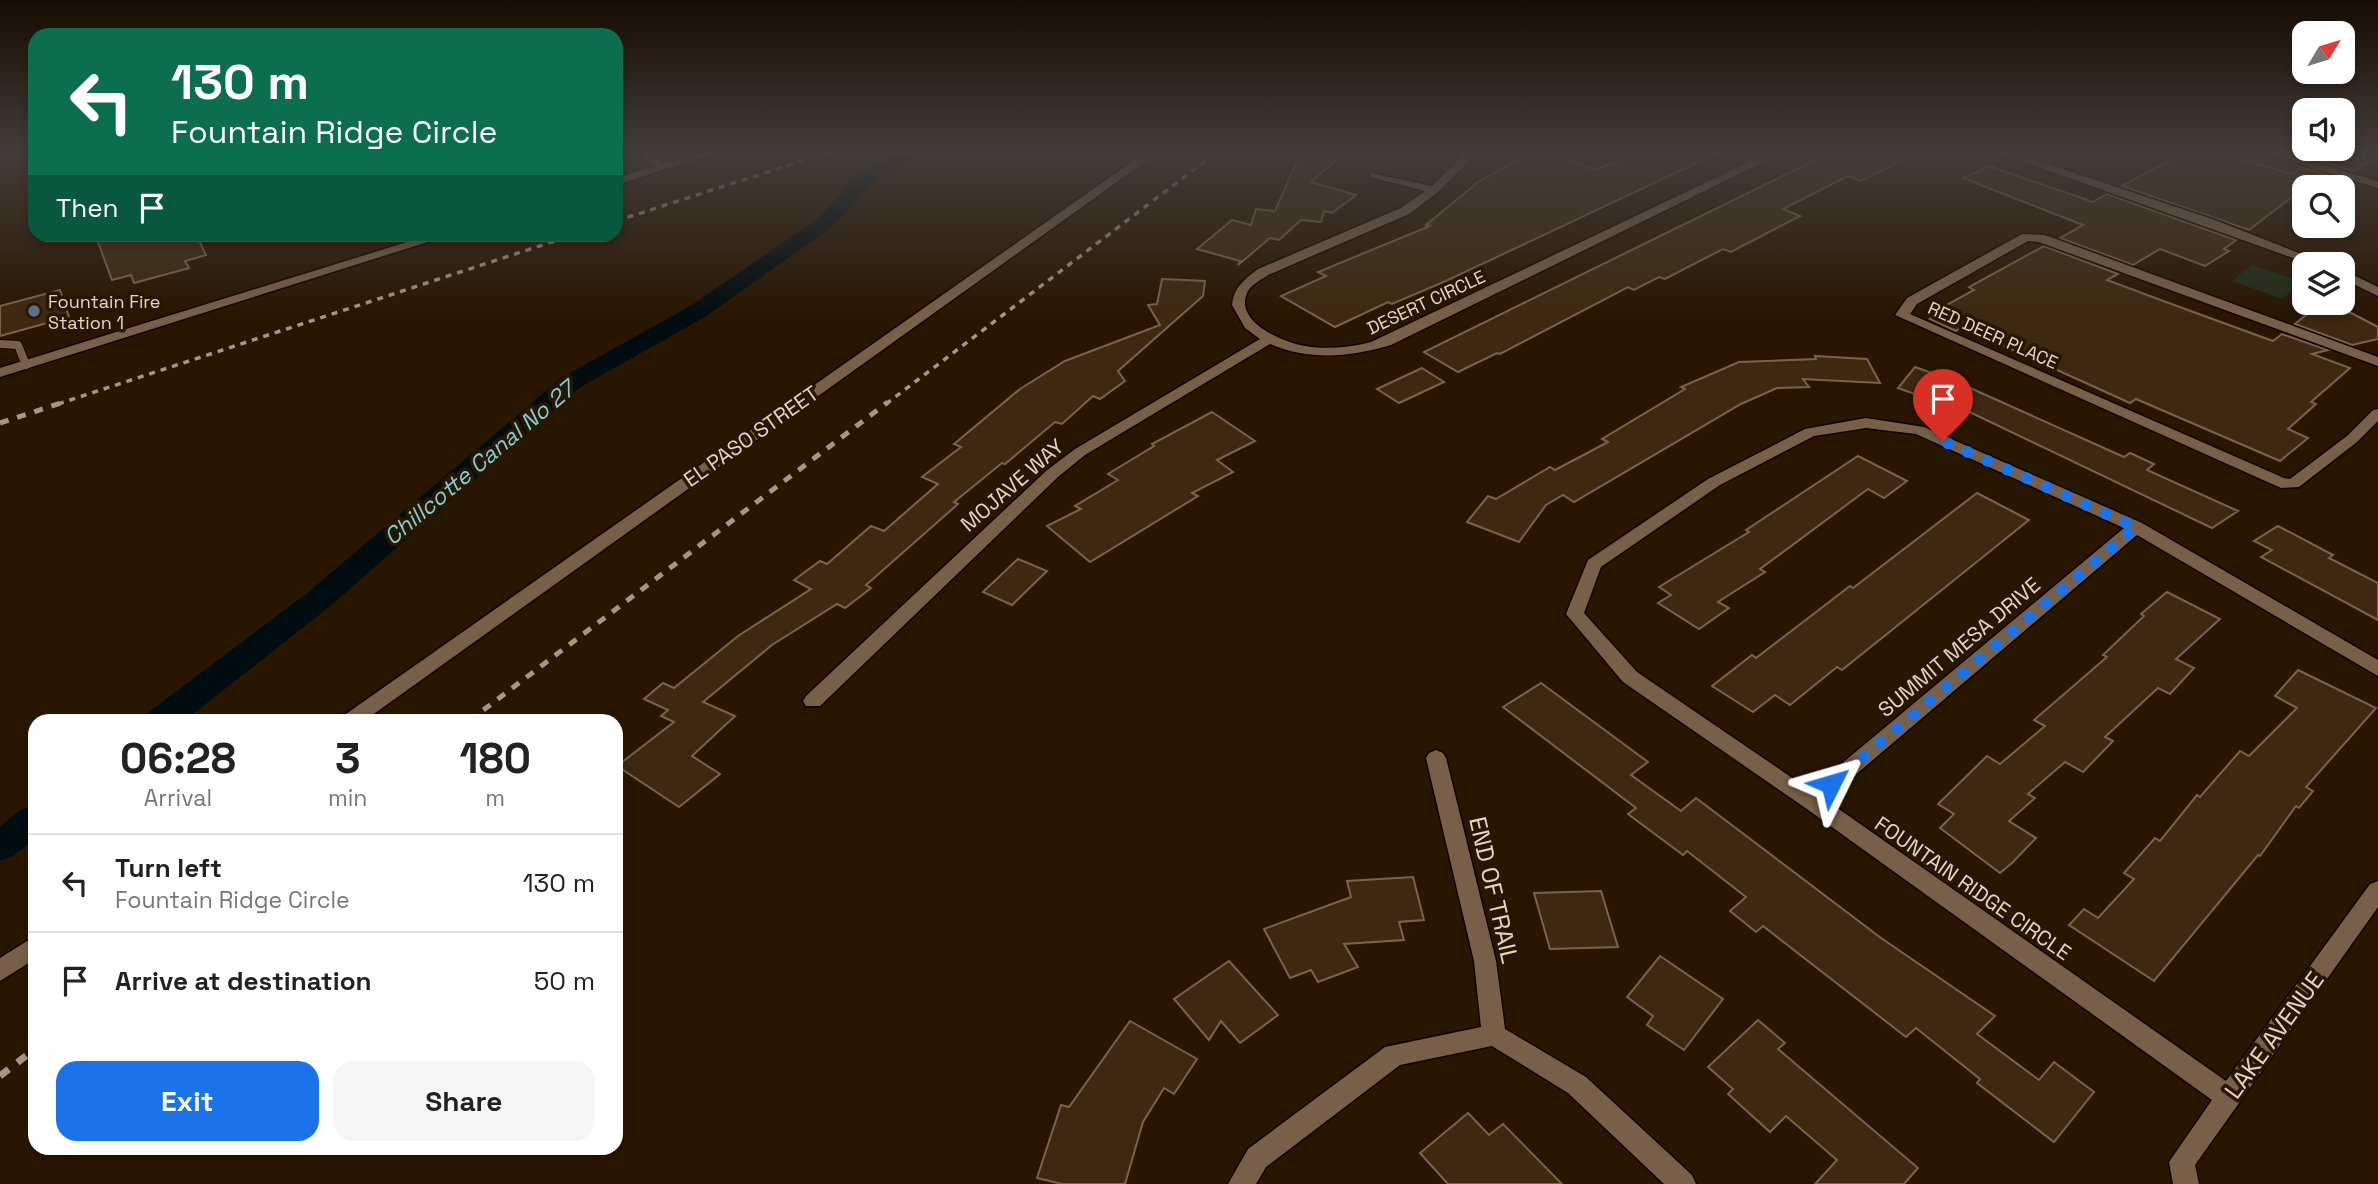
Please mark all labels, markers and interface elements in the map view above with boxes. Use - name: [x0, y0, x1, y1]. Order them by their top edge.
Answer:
- north arrow: [2292, 21, 2356, 84]
- map controls: [2292, 21, 2355, 315]
- text: 130 m: [171, 51, 309, 113]
- icon: left: [56, 56, 147, 147]
- button: sound: [2292, 98, 2355, 161]
- text: Fountain Ridge Circle: [171, 112, 497, 152]
- button: search: [2292, 175, 2355, 238]
- icon: arrive: [133, 189, 171, 227]
- text: Then: [56, 191, 119, 225]
- button: layers: [2292, 252, 2355, 315]
- street label: DESERT CIRCLE: [1363, 265, 1489, 339]
- place label: Fountain Fire Station 1: [48, 290, 160, 334]
- street label: RED DEER PLACE: [1924, 296, 2062, 374]
- marker: Fountain Fire Station 1: [26, 303, 42, 319]
- pin: [1913, 369, 1973, 441]
- water label: Chillcotte Canal No 27: [377, 372, 584, 552]
- street label: EL PASO STREET: [678, 379, 824, 493]
- icon: arrive: [1924, 380, 1962, 418]
- street label: MOJAVE WAY: [955, 433, 1069, 537]
- street label: SUMMIT MESA DRIVE: [1872, 571, 2046, 723]
- text: 06:28: [120, 732, 236, 785]
- text: 3: [335, 732, 360, 785]
- text: 180: [460, 732, 531, 785]
- position arrow: [1794, 747, 1868, 821]
- text: Arrival: [144, 783, 212, 813]
- text: min: [328, 783, 367, 813]
- text: m: [485, 783, 505, 813]
- street label: FOUNTAIN RIDGE CIRCLE: [1870, 810, 2076, 966]
- street label: END OF TRAIL: [1462, 814, 1526, 966]
- text: Turn left: [115, 851, 222, 885]
- icon: left: [56, 864, 94, 902]
- text: 130 m: [523, 866, 595, 900]
- text: Fountain Ridge Circle: [115, 885, 350, 915]
- icon: arrive: [56, 962, 94, 1000]
- text: Arrive at destination: [115, 964, 372, 998]
- text: 50 m: [534, 964, 595, 998]
- street label: LAKE AVENUE: [2217, 965, 2331, 1105]
- button: Exit: [56, 1061, 319, 1141]
- button: Share: [333, 1061, 595, 1141]

